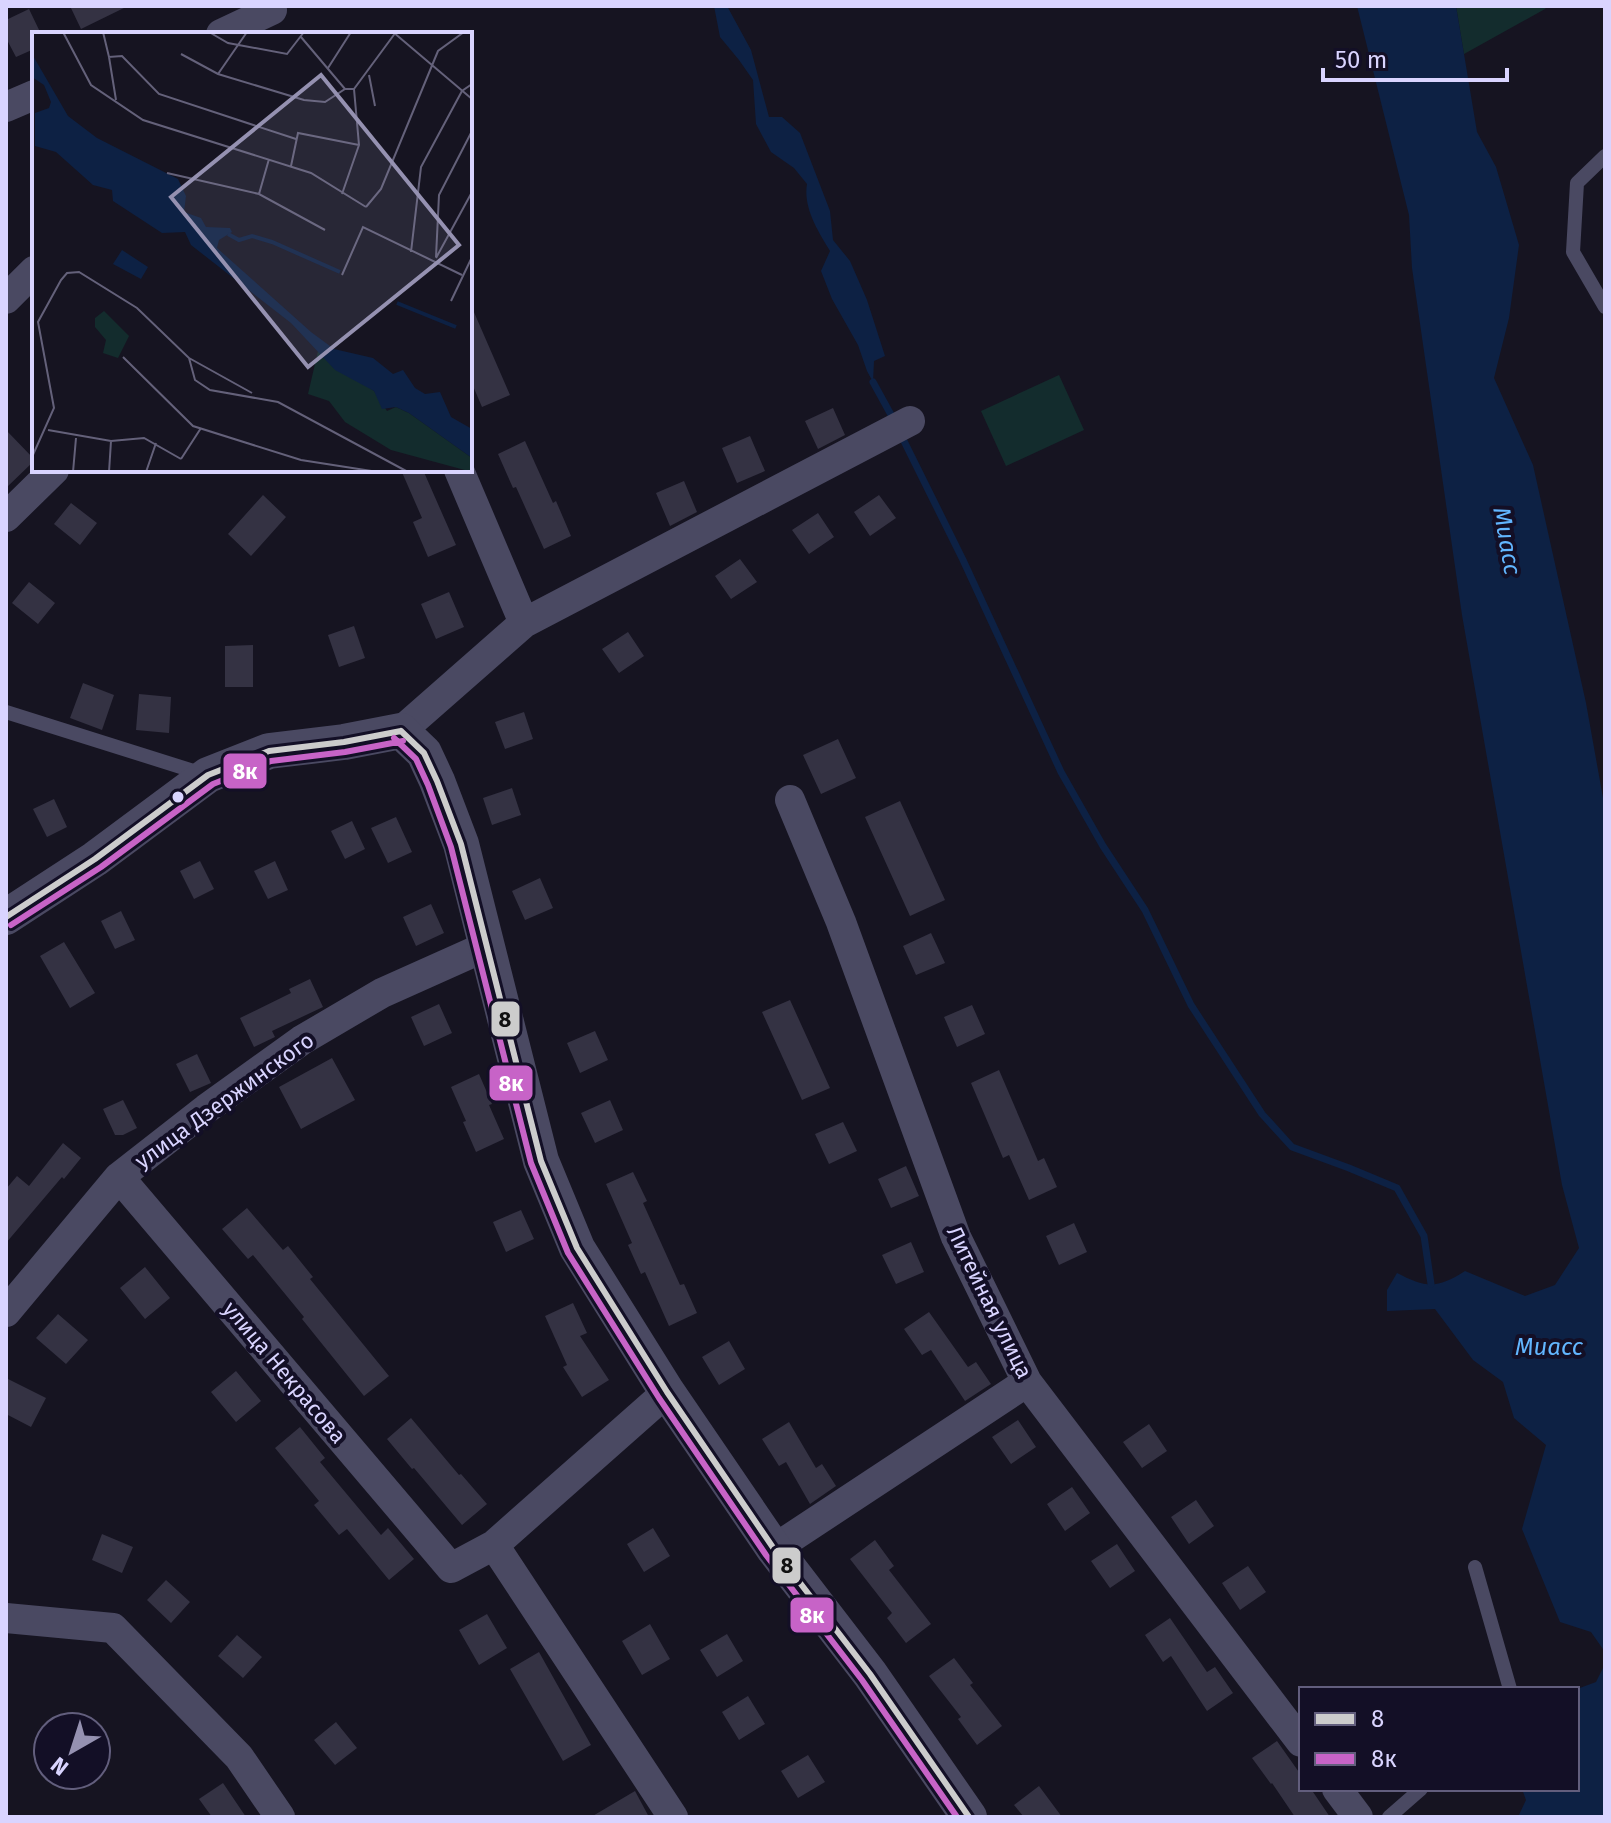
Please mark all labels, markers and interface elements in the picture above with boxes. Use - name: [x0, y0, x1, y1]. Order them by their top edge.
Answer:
- inset map: [32, 32, 472, 472]
- scale bar: [1323, 32, 1507, 82]
- text: 50 m: [1335, 46, 1387, 74]
- water label: Миасс: [1487, 505, 1527, 578]
- line badge: 8к: [222, 752, 268, 790]
- text: 8к: [233, 758, 258, 785]
- unlabelled marker: [170, 789, 186, 805]
- line badge: 8: [490, 1000, 521, 1038]
- text: 8: [499, 1006, 512, 1033]
- street label: улица Дзержинского: [129, 1026, 319, 1174]
- line badge: 8к: [488, 1064, 534, 1102]
- text: 8к: [499, 1070, 524, 1097]
- street label: Литейная улица: [941, 1221, 1038, 1383]
- street label: улица Некрасова: [217, 1296, 352, 1449]
- water label: Миасс: [1515, 1333, 1584, 1361]
- line badge: 8: [771, 1546, 802, 1585]
- text: 8: [781, 1552, 794, 1579]
- line badge: 8к: [789, 1596, 835, 1634]
- text: 8к: [800, 1602, 825, 1629]
- legend: [1299, 1687, 1579, 1791]
- text: 8: [1371, 1705, 1384, 1733]
- north arrow: [32, 1711, 112, 1791]
- text: 8к: [1371, 1745, 1397, 1773]
- text: N: [46, 1751, 74, 1781]

